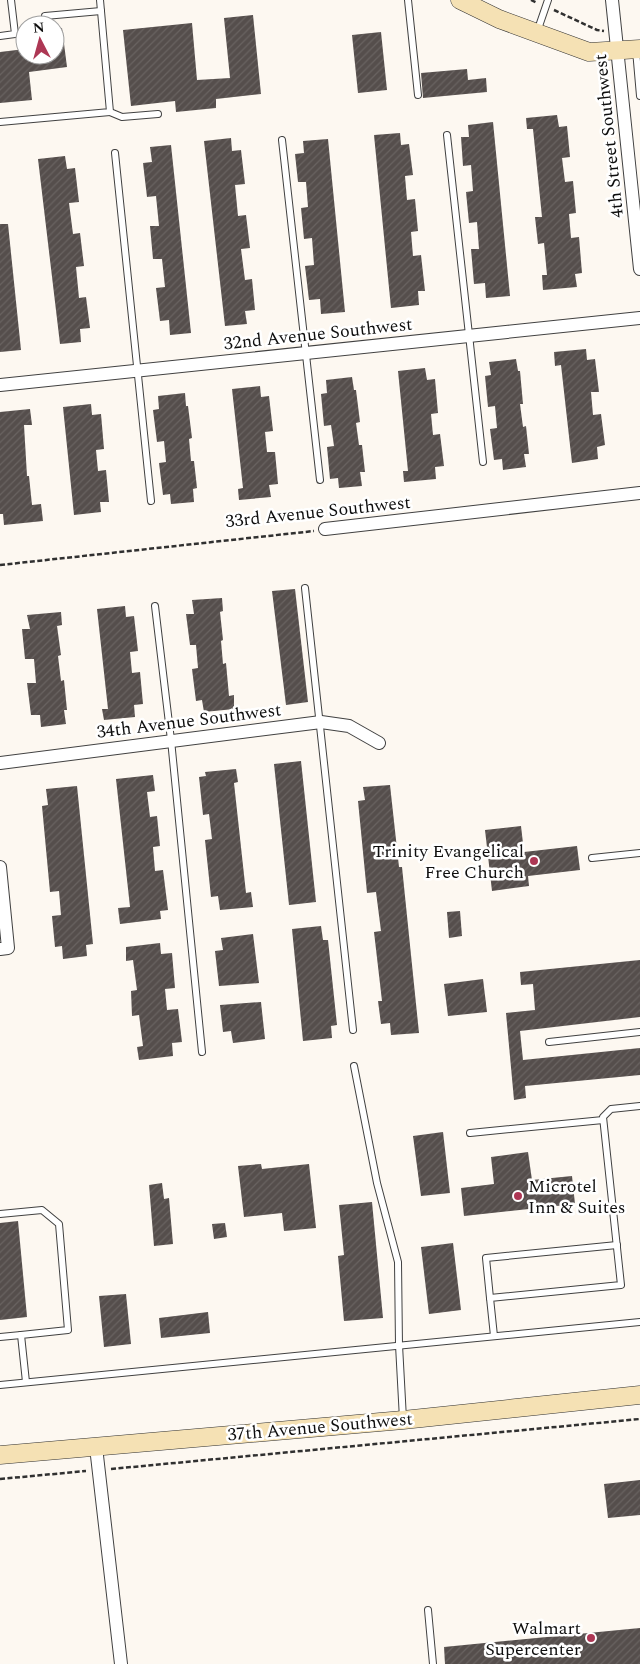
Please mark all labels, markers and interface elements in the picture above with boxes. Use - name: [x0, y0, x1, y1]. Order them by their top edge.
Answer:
- north arrow: [15, 15, 65, 65]
- text: N: [32, 17, 45, 39]
- street label: 4th Street Southwest: [587, 53, 631, 219]
- street label: 32nd Avenue Southwest: [222, 311, 414, 357]
- street label: 33rd Avenue Southwest: [224, 489, 412, 535]
- street label: 34th Avenue Southwest: [95, 696, 283, 746]
- place label: Trinity Evangelical Free Church: [373, 838, 524, 886]
- marker: Trinity Evangelical Free Church: [528, 855, 540, 867]
- place label: Microtel Inn & Suites: [528, 1173, 626, 1221]
- marker: Microtel Inn & Suites: [512, 1190, 524, 1202]
- street label: 37th Avenue Southwest: [226, 1405, 414, 1449]
- place label: Walmart Supercenter: [485, 1615, 581, 1663]
- marker: Walmart Supercenter: [585, 1632, 597, 1644]

